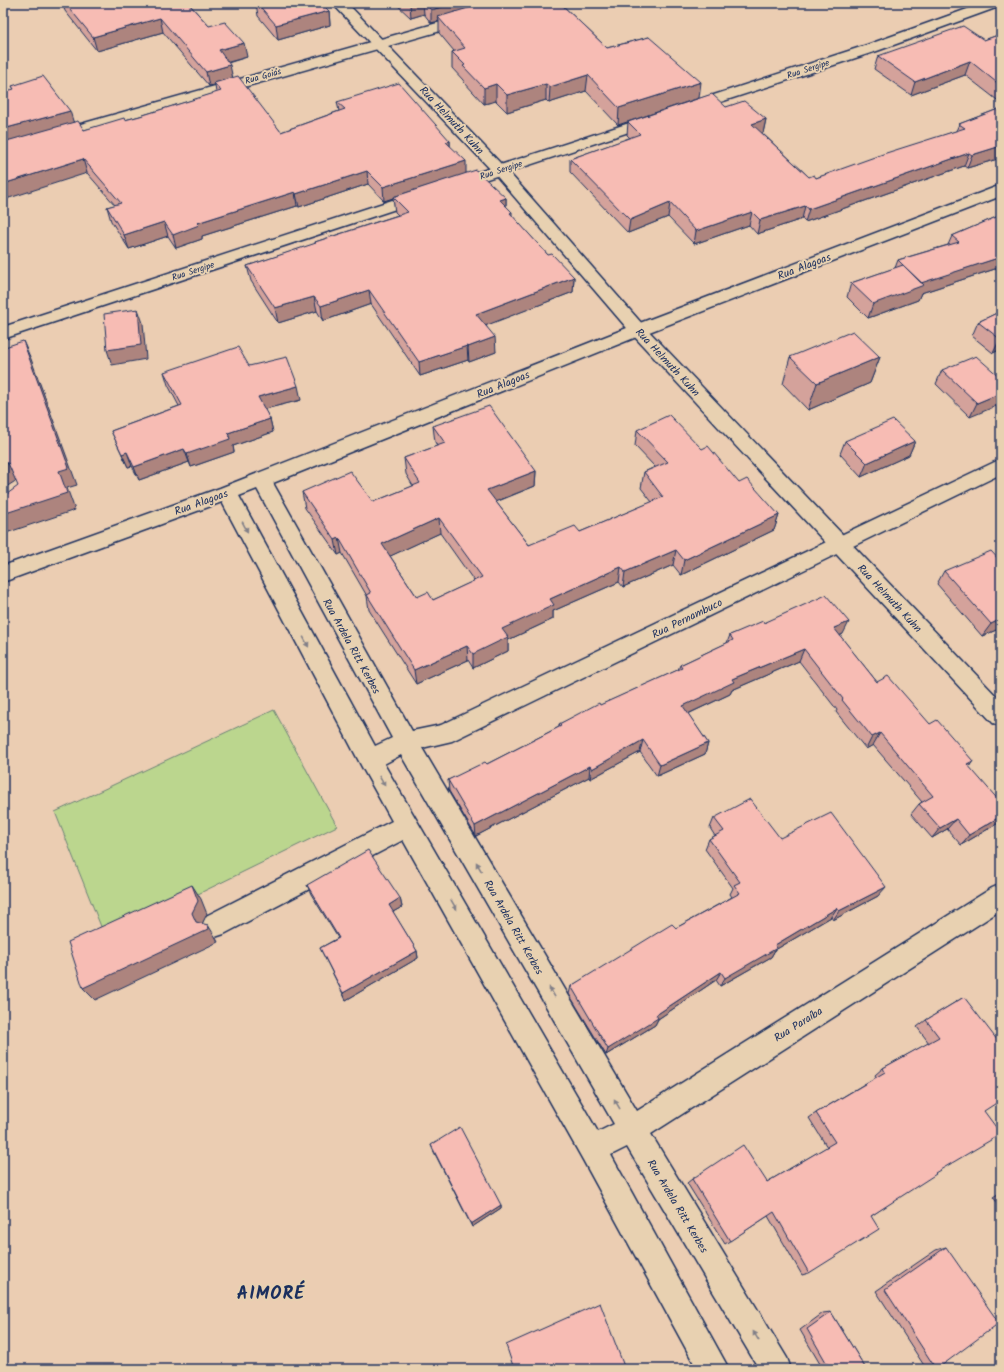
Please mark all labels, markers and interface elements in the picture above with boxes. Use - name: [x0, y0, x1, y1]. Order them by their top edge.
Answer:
- street label: Rua Sergipe: [785, 56, 831, 83]
- street label: Rua Goiás: [243, 64, 283, 89]
- street label: Rua Helmuth Kuhn: [415, 82, 488, 159]
- street label: Rua Sergipe: [478, 157, 524, 184]
- street label: Rua Alagoas: [775, 248, 834, 285]
- street label: Rua Sergipe: [170, 258, 216, 285]
- street label: Rua Helmuth Kuhn: [631, 324, 704, 401]
- street label: Rua Alagoas: [474, 366, 533, 404]
- street label: Rua Alagoas: [172, 485, 231, 521]
- one-way arrow: [242, 521, 249, 533]
- street label: Rua Helmuth Kuhn: [853, 560, 926, 637]
- street label: Rua Pernambuco: [649, 594, 726, 644]
- street label: Rua Ardela Ritt Kerbes: [317, 595, 385, 698]
- one-way arrow: [303, 636, 310, 648]
- one-way arrow: [378, 775, 385, 787]
- one-way arrow: [475, 861, 482, 873]
- street label: Rua Ardela Ritt Kerbes: [479, 877, 548, 979]
- one-way arrow: [450, 900, 457, 911]
- one-way arrow: [548, 986, 555, 998]
- street label: Rua Paraíba: [771, 1003, 827, 1047]
- one-way arrow: [614, 1098, 621, 1110]
- street label: Rua Ardela Ritt Kerbes: [642, 1156, 713, 1257]
- district label: AIMORÉ: [237, 1280, 305, 1309]
- one-way arrow: [752, 1330, 759, 1342]

